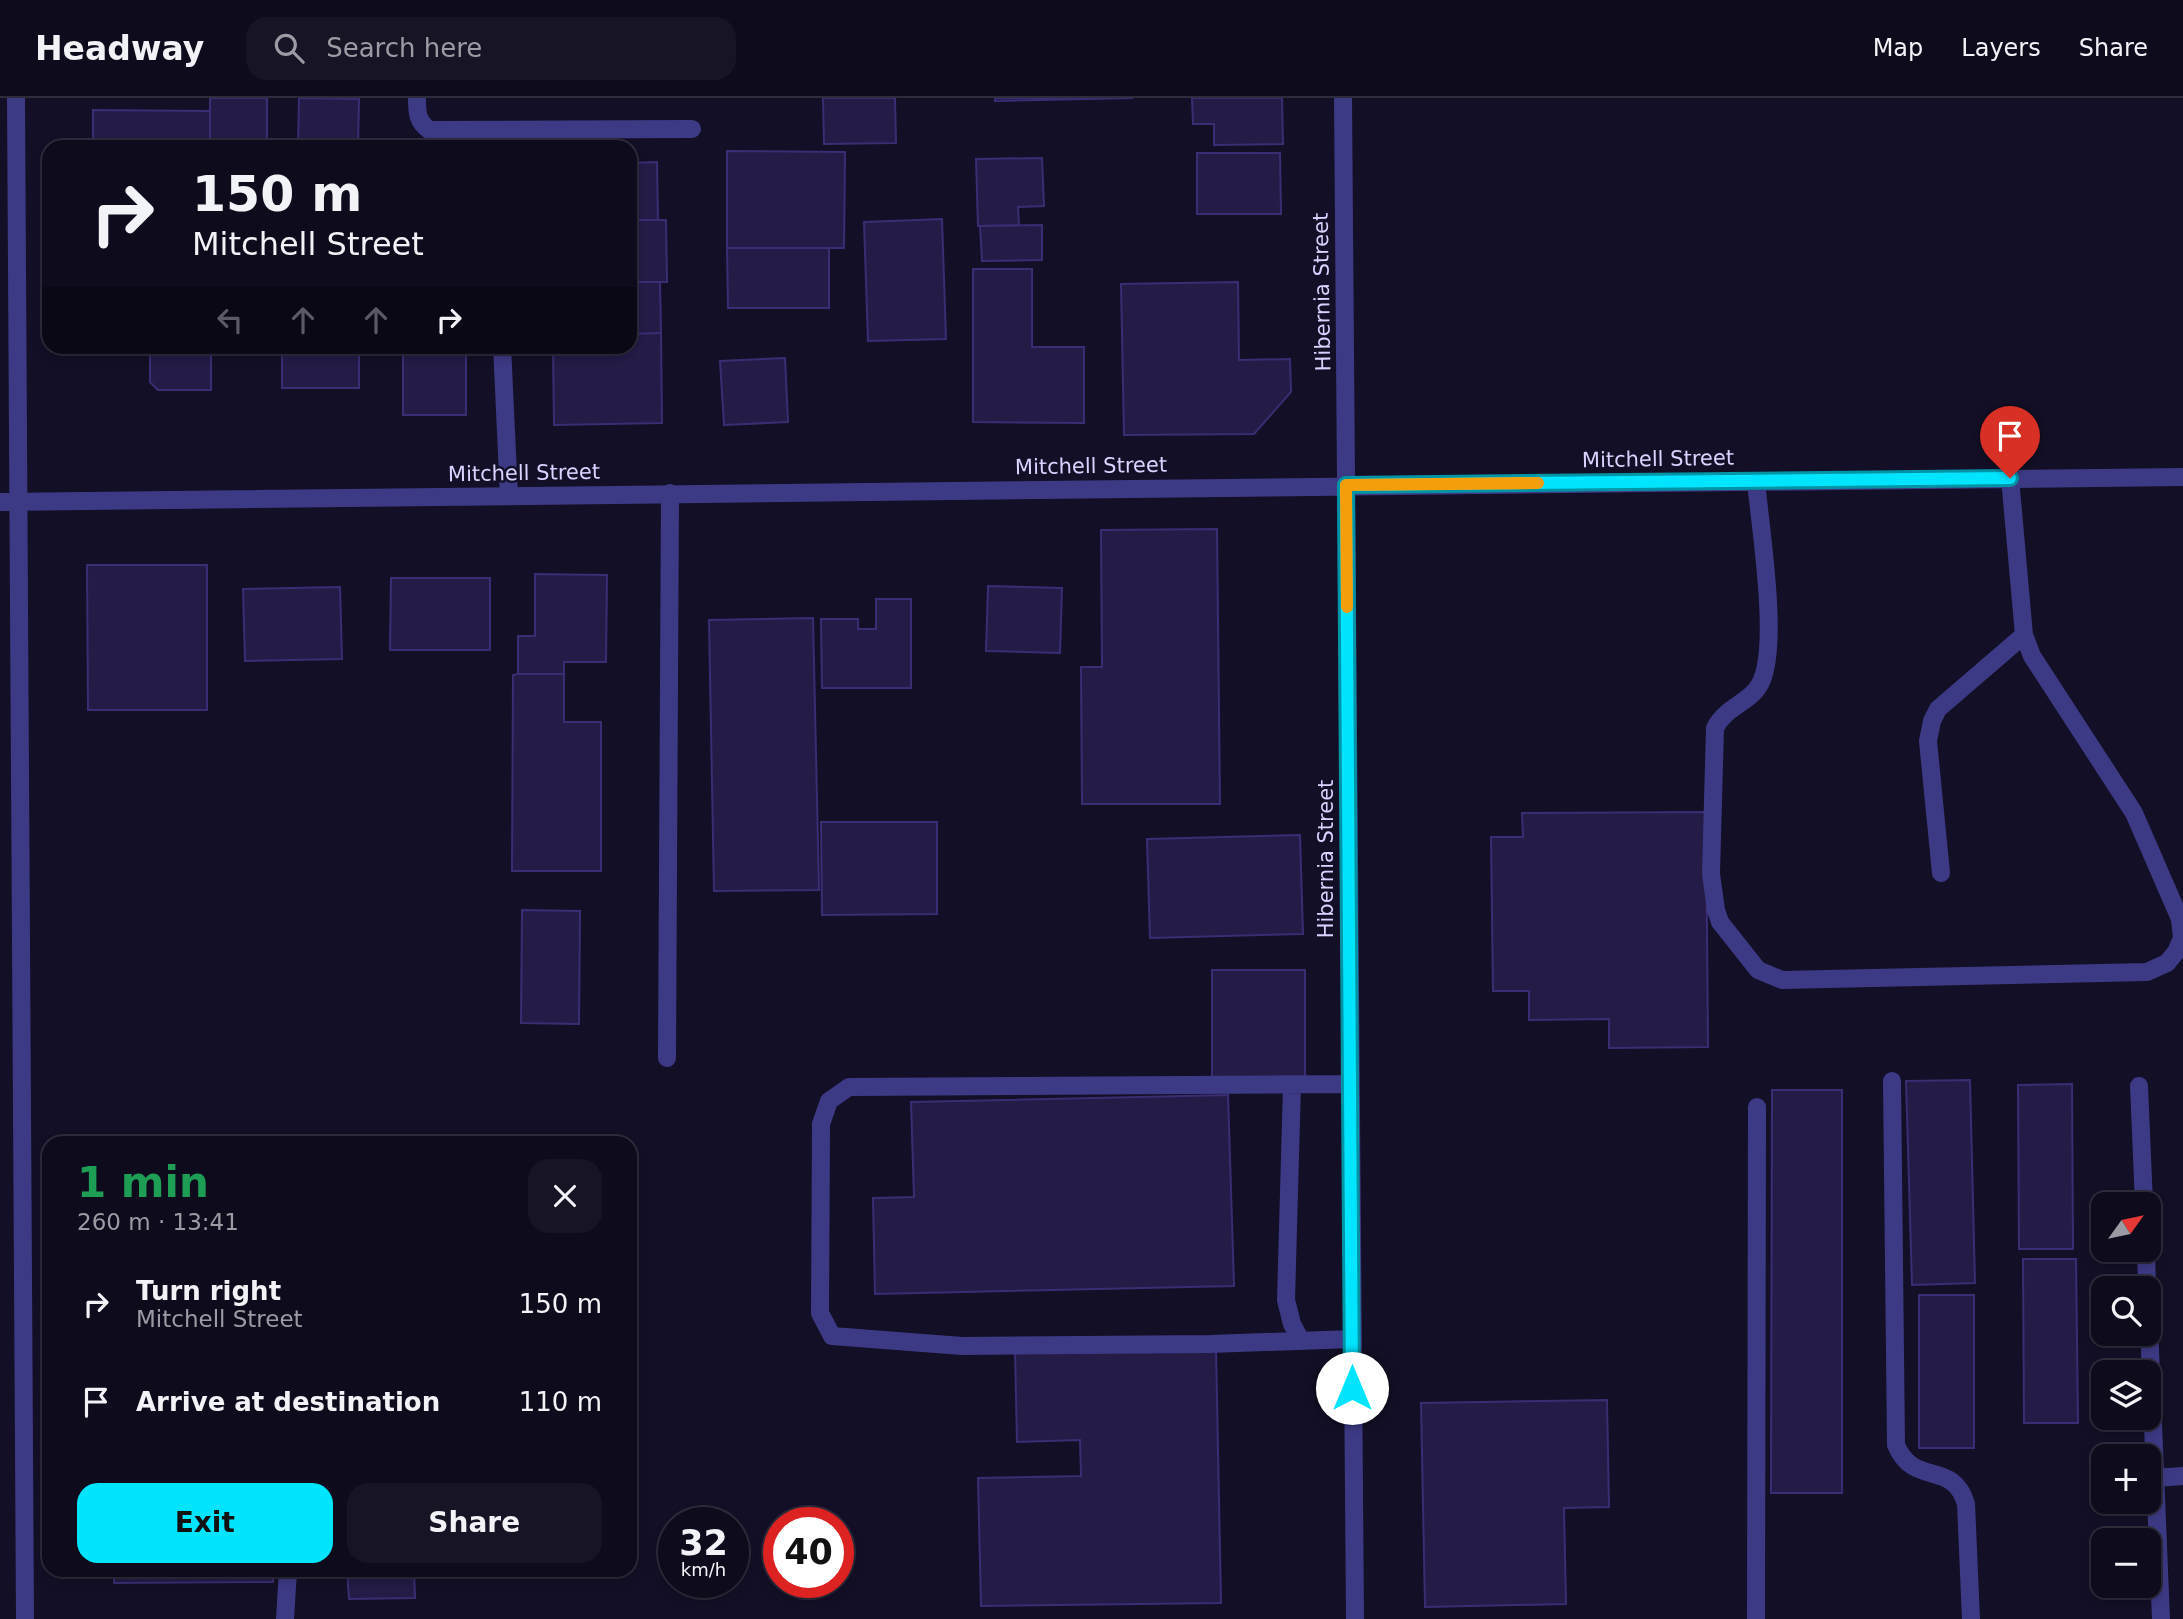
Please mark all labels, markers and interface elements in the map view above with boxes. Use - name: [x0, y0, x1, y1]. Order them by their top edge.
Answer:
- search box: [246, 17, 736, 80]
- text: Headway: [35, 29, 204, 68]
- icon: search: [270, 29, 308, 67]
- text: Search here: [326, 33, 482, 63]
- text: Map: [1873, 34, 1923, 62]
- text: Layers: [1961, 34, 2041, 62]
- text: Share: [2079, 34, 2148, 62]
- text: 150 m: [192, 166, 362, 223]
- icon: right: [77, 168, 168, 259]
- street label: Hibernia Street: [1309, 212, 1335, 372]
- text: Mitchell Street: [192, 225, 424, 263]
- icon: left: [211, 301, 249, 339]
- icon: ahead: [284, 301, 322, 339]
- icon: ahead: [357, 301, 395, 339]
- icon: right: [430, 301, 468, 339]
- pin: [1980, 406, 2040, 478]
- icon: arrive: [1991, 417, 2029, 455]
- street label: Mitchell Street: [1582, 446, 1734, 472]
- street label: Mitchell Street: [1015, 453, 1167, 479]
- street label: Mitchell Street: [448, 460, 600, 486]
- street label: Hibernia Street: [1314, 780, 1338, 938]
- text: 1 min: [77, 1158, 209, 1207]
- button: close: [528, 1159, 602, 1233]
- north arrow: [2091, 1192, 2161, 1262]
- map controls: [2091, 1192, 2161, 1598]
- text: 260 m · 13:41: [77, 1209, 239, 1235]
- text: Turn right: [136, 1276, 281, 1306]
- button: search: [2091, 1276, 2161, 1346]
- icon: right: [77, 1285, 115, 1323]
- text: 150 m: [519, 1289, 602, 1319]
- text: Mitchell Street: [136, 1306, 303, 1332]
- position arrow: [1315, 1351, 1389, 1425]
- button: layers: [2091, 1360, 2161, 1430]
- icon: arrive: [77, 1383, 115, 1421]
- text: Arrive at destination: [136, 1387, 440, 1417]
- text: 110 m: [519, 1387, 602, 1417]
- button: +: [2091, 1444, 2161, 1514]
- button: Exit: [77, 1483, 333, 1563]
- button: Share: [347, 1483, 602, 1563]
- speed limit sign: 40: [763, 1507, 854, 1598]
- text: 32: [679, 1523, 728, 1563]
- button: −: [2091, 1528, 2161, 1598]
- text: km/h: [681, 1559, 726, 1580]

